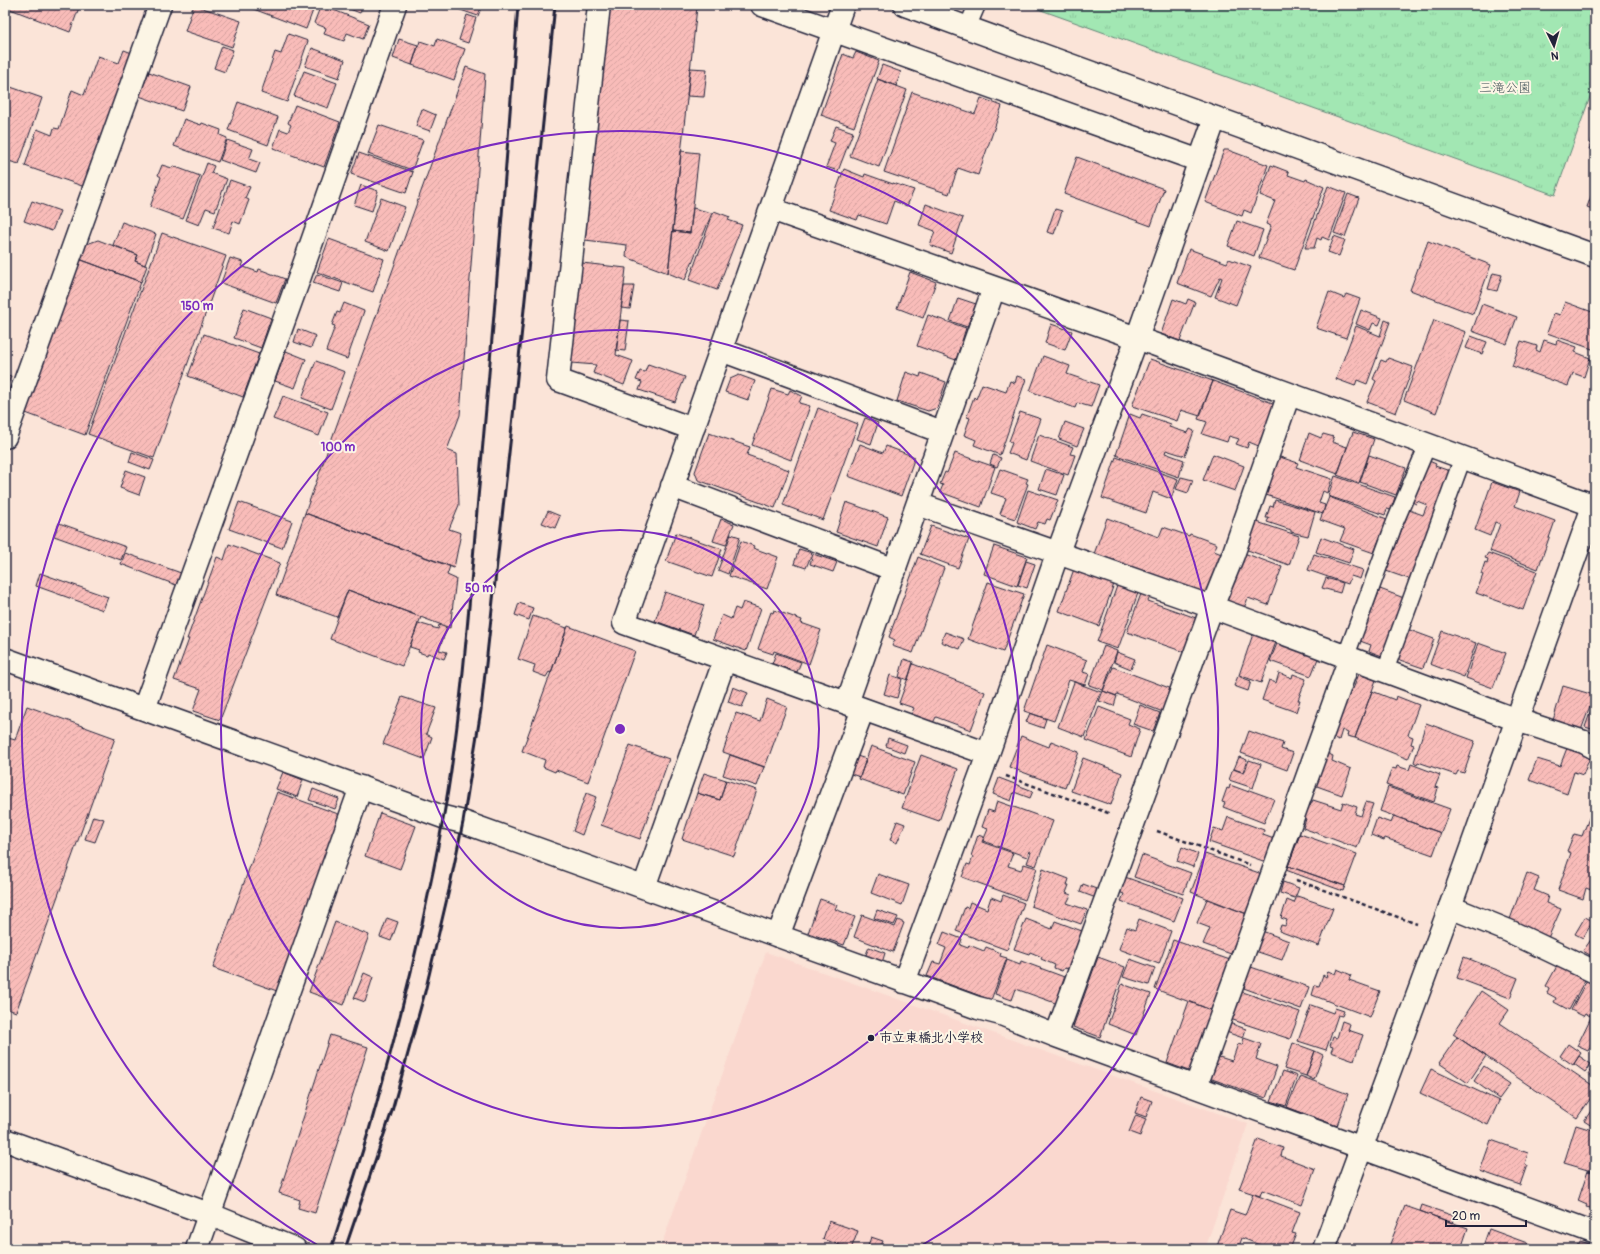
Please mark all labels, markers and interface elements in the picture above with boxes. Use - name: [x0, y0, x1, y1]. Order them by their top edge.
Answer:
- north arrow: [1534, 26, 1574, 66]
- text: N: [1550, 49, 1559, 62]
- park label: 三滝公園: [1479, 80, 1531, 96]
- text: 150 m: [181, 299, 214, 314]
- text: 100 m: [321, 440, 356, 455]
- text: 50 m: [465, 581, 493, 596]
- centre of rings: [613, 722, 627, 736]
- place label: 市立東橋北小学校: [879, 1030, 983, 1046]
- marker: 市立東橋北小学校: [866, 1033, 876, 1043]
- scale bar: [1446, 1202, 1526, 1228]
- text: 20 m: [1452, 1209, 1481, 1224]

